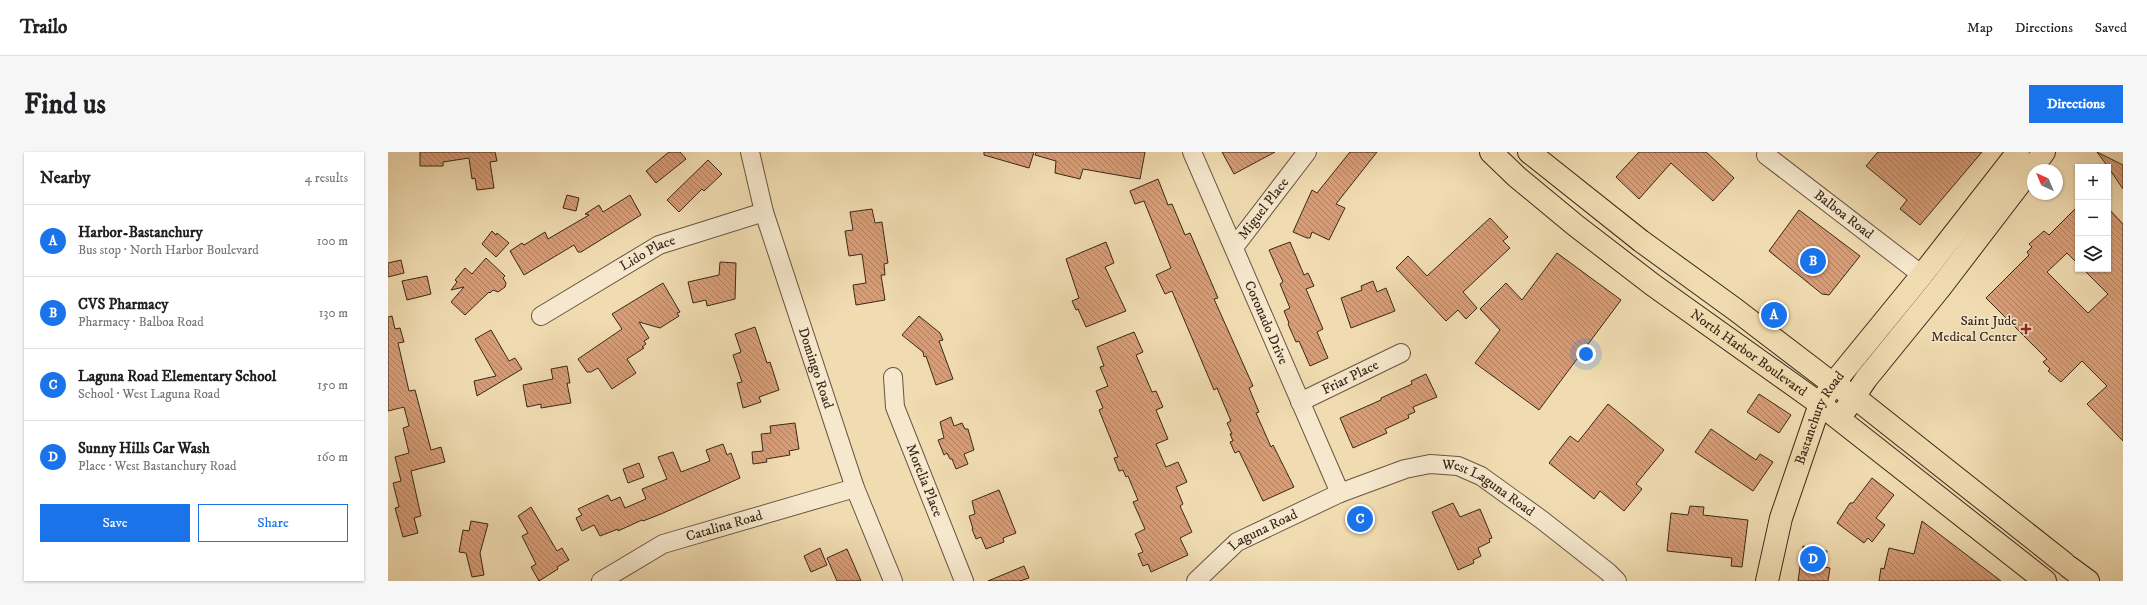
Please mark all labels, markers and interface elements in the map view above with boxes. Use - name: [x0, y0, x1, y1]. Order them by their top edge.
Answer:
- text: Trailo: [20, 16, 67, 39]
- text: Map: [1967, 19, 1993, 37]
- text: Directions: [2015, 19, 2073, 37]
- text: Saved: [2095, 19, 2127, 37]
- button: Directions: [2029, 85, 2123, 123]
- text: Find us: [24, 87, 106, 122]
- north arrow: [2027, 164, 2063, 200]
- map controls: [2075, 164, 2111, 272]
- button: +: [2075, 164, 2111, 200]
- text: Nearby: [40, 167, 90, 189]
- text: 4 results: [305, 170, 348, 186]
- street label: Miguel Place: [1234, 174, 1293, 243]
- street label: Balboa Road: [1810, 186, 1877, 243]
- button: −: [2075, 200, 2111, 236]
- text: Harbor-Bastanchury: [78, 223, 203, 242]
- street label: Lido Place: [617, 231, 678, 275]
- text: A: [49, 233, 57, 249]
- text: 100 m: [317, 233, 348, 249]
- button: layers: [2075, 236, 2111, 272]
- text: Bus stop · North Harbor Boulevard: [78, 242, 259, 258]
- pin: B: [1800, 246, 1826, 276]
- street label: Coronado Drive: [1240, 278, 1292, 367]
- text: CVS Pharmacy: [78, 295, 168, 314]
- pin: A: [1761, 300, 1787, 330]
- text: B: [49, 305, 57, 321]
- text: 130 m: [319, 305, 348, 321]
- street label: North Harbor Boulevard: [1687, 305, 1810, 401]
- place label: Saint Jude Medical Center: [1931, 312, 2018, 346]
- text: Pharmacy · Balboa Road: [78, 314, 204, 330]
- marker: Saint Jude Medical Center: [2020, 323, 2032, 335]
- street label: Domingo Road: [794, 325, 837, 411]
- your location: [1576, 344, 1596, 364]
- street label: Friar Place: [1319, 356, 1382, 399]
- text: Laguna Road Elementary School: [78, 367, 276, 386]
- street label: Bastanchury Road: [1791, 368, 1849, 467]
- text: C: [49, 377, 57, 393]
- text: 150 m: [317, 377, 348, 393]
- text: School · West Laguna Road: [78, 386, 220, 402]
- text: Sunny Hills Car Wash: [78, 439, 210, 458]
- street label: Morelia Place: [901, 441, 947, 520]
- text: D: [48, 449, 58, 465]
- text: 160 m: [317, 449, 348, 465]
- street label: West Laguna Road: [1440, 456, 1538, 521]
- text: Place · West Bastanchury Road: [78, 458, 236, 474]
- button: Save: [40, 504, 190, 542]
- button: Share: [198, 504, 348, 542]
- pin: C: [1347, 504, 1373, 534]
- street label: Catalina Road: [684, 506, 765, 546]
- street label: Laguna Road: [1224, 506, 1300, 555]
- pin: D: [1800, 544, 1826, 574]

